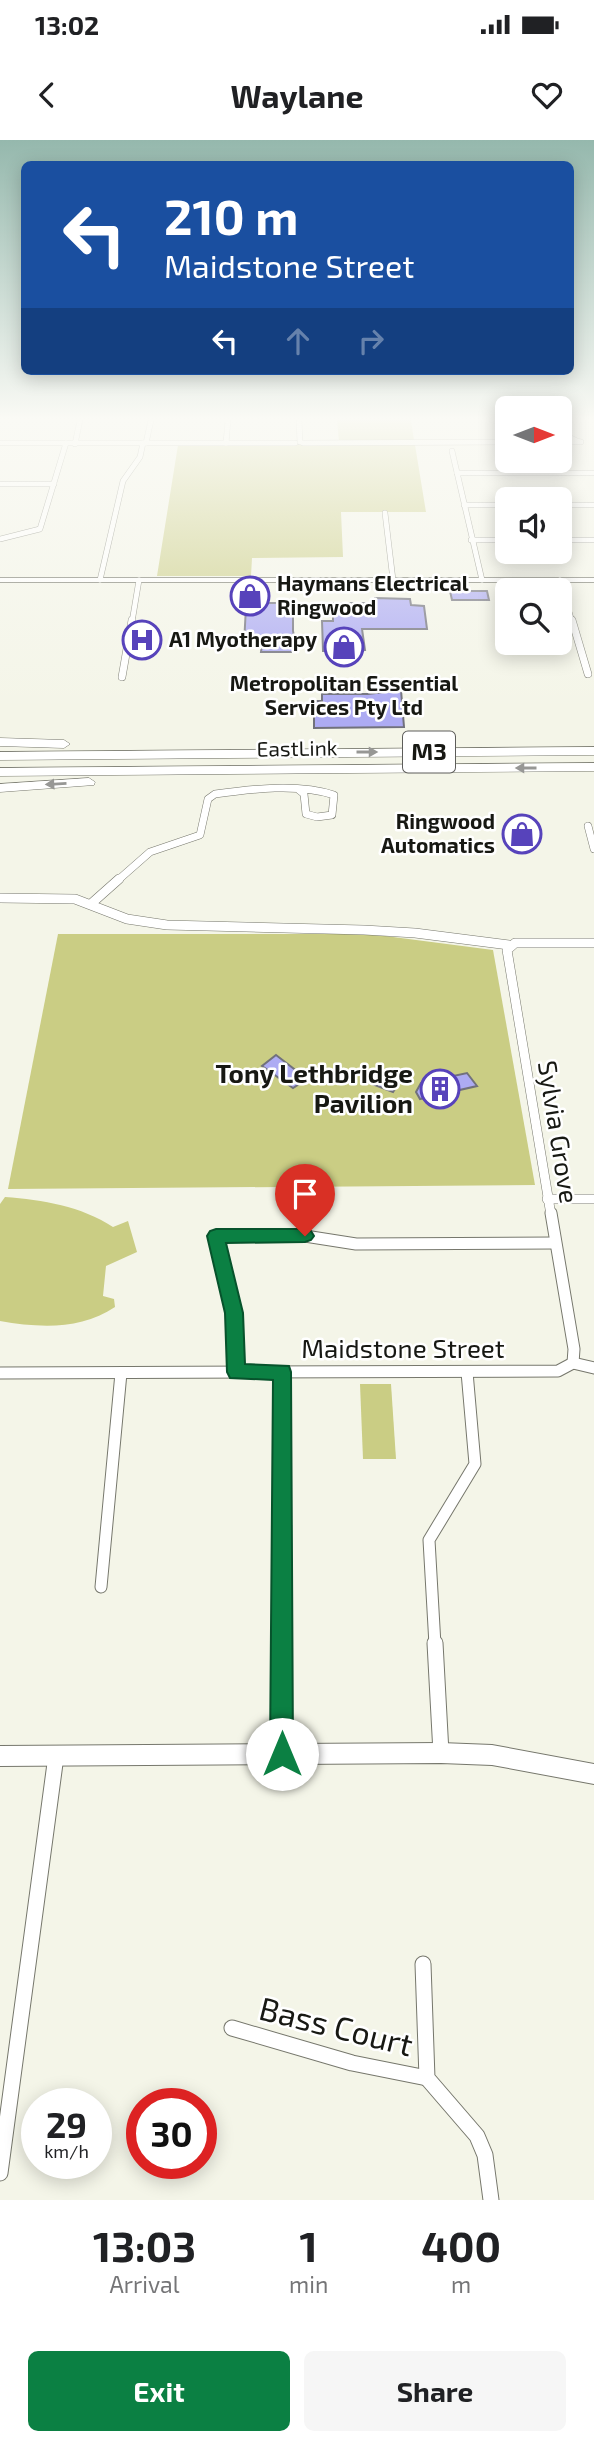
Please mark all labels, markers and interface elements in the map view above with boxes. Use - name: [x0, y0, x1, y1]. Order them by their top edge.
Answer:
- text: 13:02: [35, 9, 99, 40]
- icon: back: [28, 76, 66, 114]
- text: Waylane: [230, 76, 364, 114]
- icon: heart: [528, 76, 566, 114]
- text: 210 m: [164, 186, 298, 245]
- icon: left: [49, 189, 140, 280]
- text: Maidstone Street: [164, 246, 414, 284]
- icon: left: [206, 322, 244, 360]
- icon: ahead: [279, 322, 317, 360]
- icon: right: [352, 322, 390, 360]
- north arrow: [495, 396, 572, 472]
- map controls: [495, 396, 572, 655]
- button: sound: [495, 487, 572, 564]
- place label: Haymans Electrical Ringwood: [277, 570, 469, 619]
- shop icon: Haymans Electrical Ringwood: [229, 575, 271, 617]
- button: search: [495, 578, 572, 655]
- hospital icon: A1 Myotherapy: [121, 619, 163, 661]
- place label: A1 Myotherapy: [169, 626, 317, 652]
- shop icon: Metropolitan Essential Services Pty Ltd: [323, 626, 365, 668]
- place label: Metropolitan Essential Services Pty Ltd: [230, 670, 458, 720]
- road number: M3: [403, 732, 455, 772]
- street label: EastLink: [256, 734, 338, 761]
- one-way arrow: [356, 746, 378, 758]
- one-way arrow: [515, 762, 537, 773]
- one-way arrow: [45, 779, 67, 790]
- place label: Ringwood Automatics: [381, 808, 495, 857]
- shop icon: Ringwood Automatics: [501, 813, 543, 855]
- place label: Tony Lethbridge Pavilion: [215, 1057, 413, 1118]
- street label: Sylvia Grove: [533, 1058, 586, 1205]
- building icon: Tony Lethbridge Pavilion: [419, 1068, 461, 1110]
- pin: [275, 1164, 335, 1236]
- icon: arrive: [286, 1175, 324, 1213]
- street label: Maidstone Street: [301, 1332, 505, 1363]
- position arrow: [245, 1717, 319, 1791]
- street label: Bass Court: [256, 1988, 417, 2062]
- speed limit sign: 30: [126, 2088, 217, 2179]
- text: 29: [46, 2103, 87, 2145]
- text: km/h: [44, 2140, 89, 2162]
- text: 13:03: [93, 2220, 196, 2270]
- text: 1: [300, 2220, 318, 2270]
- text: 400: [421, 2220, 501, 2270]
- text: Arrival: [110, 2270, 180, 2298]
- text: min: [289, 2270, 328, 2298]
- text: m: [451, 2270, 471, 2298]
- button: Exit: [28, 2351, 290, 2431]
- button: Share: [304, 2351, 566, 2431]

